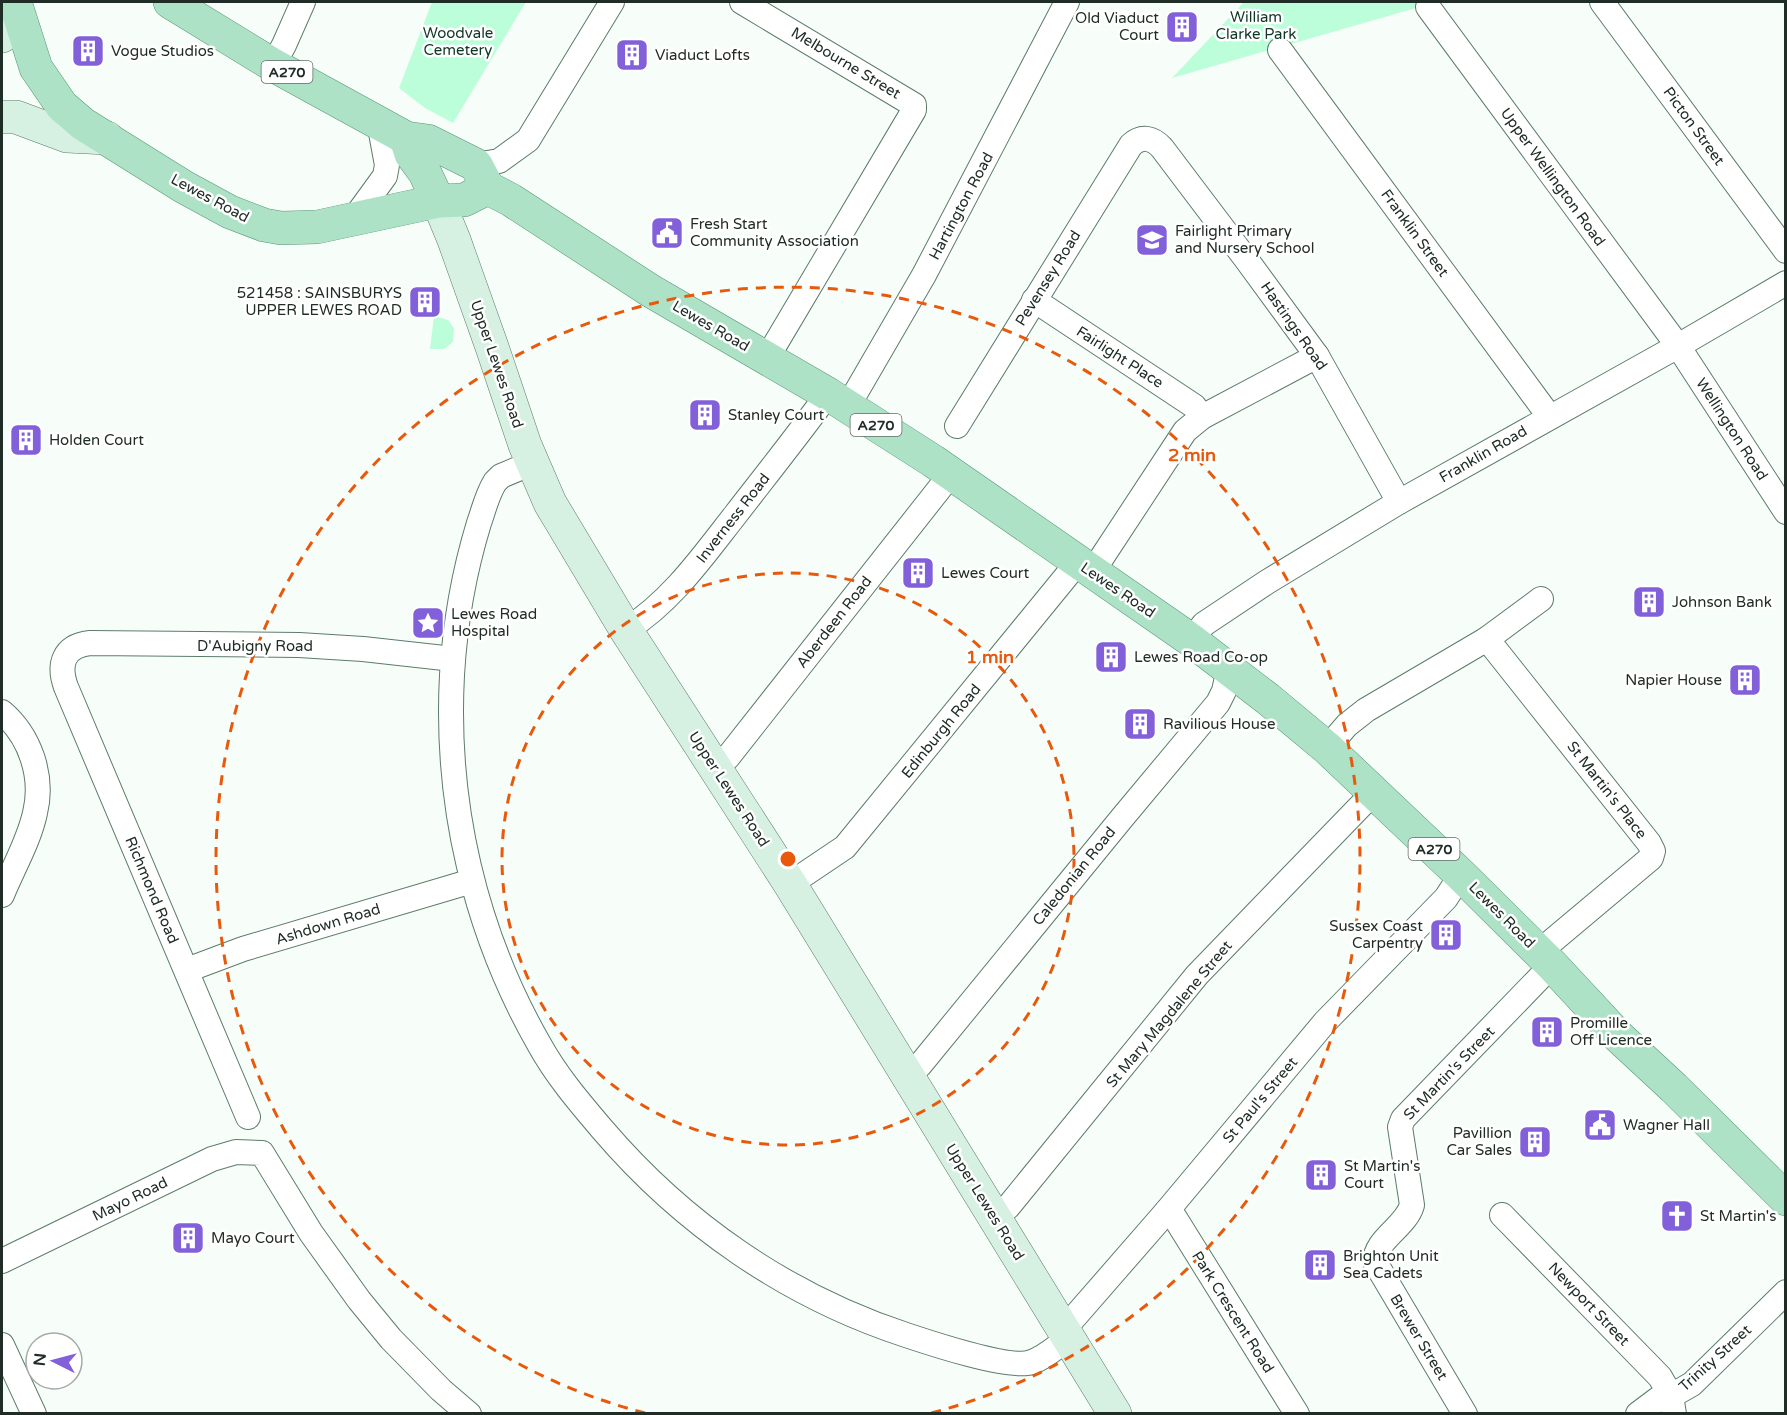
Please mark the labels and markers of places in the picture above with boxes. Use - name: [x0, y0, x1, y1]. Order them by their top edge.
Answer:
- place label: Old Viaduct Court: [1075, 9, 1159, 44]
- building icon: Old Viaduct Court: [1164, 9, 1200, 45]
- building icon: Vogue Studios: [70, 33, 106, 69]
- building icon: Viaduct Lofts: [614, 37, 650, 73]
- place label: Vogue Studios: [111, 42, 214, 60]
- place label: Viaduct Lofts: [655, 46, 750, 64]
- public building icon: Fresh Start Community Association: [649, 215, 685, 251]
- place label: Fresh Start Community Association: [690, 215, 859, 250]
- school or university icon: Fairlight Primary and Nursery School: [1134, 222, 1170, 258]
- place label: Fairlight Primary and Nursery School: [1175, 222, 1314, 257]
- place label: 521458 : SAINSBURYS UPPER LEWES ROAD: [237, 284, 402, 319]
- building icon: 521458 : SAINSBURYS UPPER LEWES ROAD: [407, 284, 443, 320]
- building icon: Stanley Court: [687, 397, 723, 433]
- place label: Stanley Court: [728, 406, 824, 424]
- building icon: Holden Court: [8, 422, 44, 458]
- place label: Holden Court: [49, 431, 144, 449]
- building icon: Lewes Court: [900, 555, 936, 591]
- place label: Lewes Court: [941, 564, 1030, 582]
- building icon: Johnson Bank: [1631, 584, 1667, 620]
- place label: Johnson Bank: [1672, 593, 1772, 611]
- place icon: Lewes Road Hospital: [410, 605, 446, 641]
- place label: Lewes Road Hospital: [451, 605, 537, 640]
- building icon: Lewes Road Co-op: [1093, 639, 1129, 675]
- place label: Lewes Road Co-op: [1134, 648, 1268, 666]
- building icon: Napier House: [1727, 662, 1763, 698]
- place label: Napier House: [1625, 671, 1722, 689]
- building icon: Ravilious House: [1122, 706, 1158, 742]
- place label: Ravilious House: [1163, 715, 1276, 733]
- centre of rings: [778, 849, 798, 869]
- place label: Sussex Coast Carpentry: [1329, 917, 1423, 952]
- building icon: Sussex Coast Carpentry: [1428, 917, 1464, 953]
- building icon: Promille Off Licence: [1529, 1014, 1565, 1050]
- place label: Promille Off Licence: [1570, 1014, 1652, 1049]
- public building icon: Wagner Hall: [1582, 1107, 1618, 1143]
- place label: Wagner Hall: [1623, 1116, 1710, 1134]
- place label: Pavillion Car Sales: [1446, 1124, 1512, 1159]
- building icon: Pavillion Car Sales: [1517, 1124, 1553, 1160]
- building icon: St Martin's Court: [1303, 1157, 1339, 1193]
- place label: St Martin's Court: [1344, 1157, 1420, 1192]
- church icon: St Martin's: [1659, 1198, 1695, 1234]
- place label: St Martin's: [1700, 1207, 1776, 1225]
- building icon: Mayo Court: [170, 1220, 206, 1256]
- place label: Mayo Court: [211, 1229, 295, 1247]
- building icon: Brighton Unit Sea Cadets: [1302, 1247, 1338, 1283]
- place label: Brighton Unit Sea Cadets: [1343, 1247, 1439, 1282]

